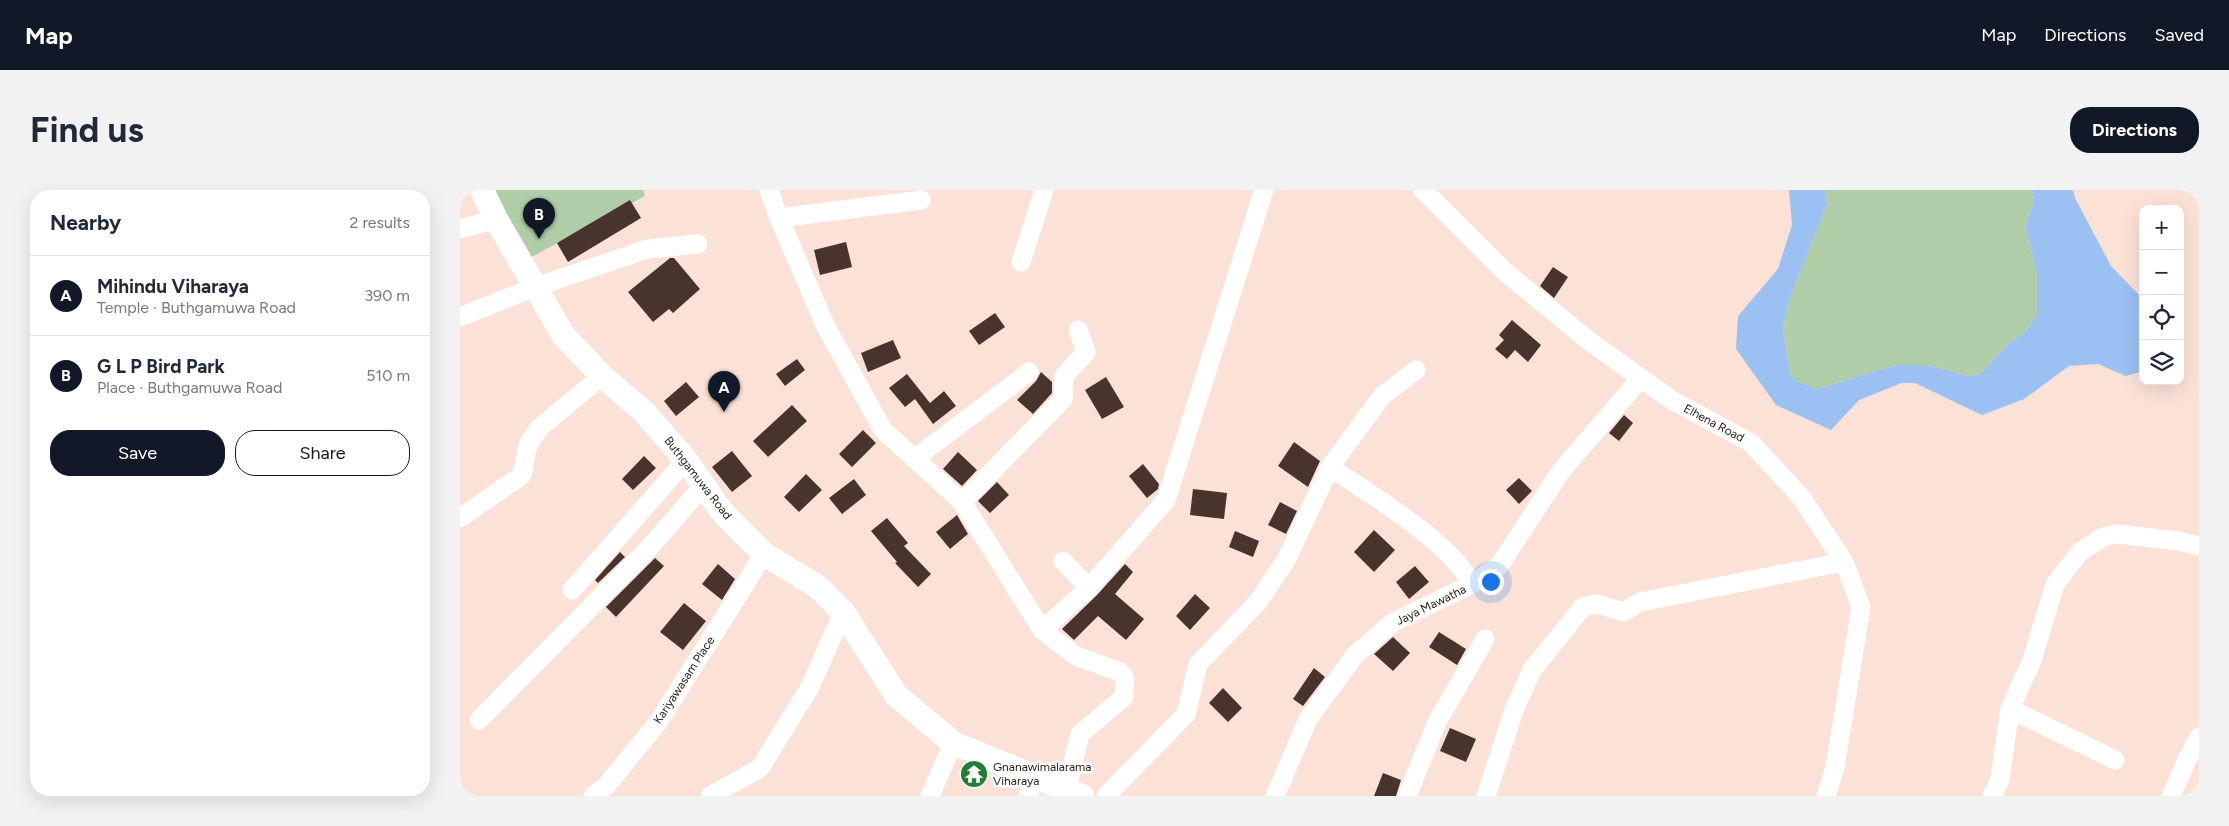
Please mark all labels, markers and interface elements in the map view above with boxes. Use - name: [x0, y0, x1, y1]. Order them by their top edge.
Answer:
- text: Map: [25, 21, 73, 50]
- text: Map: [1981, 24, 2016, 46]
- text: Directions: [2044, 24, 2126, 46]
- text: Saved: [2154, 24, 2204, 46]
- button: Directions: [2070, 107, 2199, 153]
- text: Find us: [30, 109, 144, 151]
- pin: B: [523, 198, 555, 239]
- map controls: [2139, 205, 2184, 385]
- button: +: [2139, 205, 2184, 250]
- text: Nearby: [50, 210, 121, 235]
- text: 2 results: [350, 213, 410, 232]
- button: −: [2139, 250, 2184, 295]
- text: Mihindu Viharaya: [97, 275, 249, 298]
- text: A: [60, 286, 72, 305]
- text: 390 m: [364, 286, 410, 305]
- button: locate: [2139, 295, 2184, 340]
- text: Temple · Buthgamuwa Road: [97, 298, 296, 317]
- button: layers: [2139, 340, 2184, 385]
- text: G L P Bird Park: [97, 355, 225, 378]
- text: B: [61, 366, 71, 385]
- text: 510 m: [366, 366, 410, 385]
- pin: A: [708, 371, 740, 412]
- text: Place · Buthgamuwa Road: [97, 378, 282, 397]
- street label: Elhena Road: [1681, 401, 1747, 445]
- button: Save: [50, 430, 225, 476]
- button: Share: [235, 430, 410, 476]
- street label: Buthgamuwa Road: [661, 434, 735, 522]
- your location: [1478, 569, 1504, 595]
- street label: Jaya Mawatha: [1394, 582, 1468, 628]
- street label: Kariyawasam Place: [651, 633, 718, 726]
- temple icon: Gnanawimalarama Viharaya: [959, 759, 989, 789]
- place label: Gnanawimalarama Viharaya: [993, 760, 1091, 788]

